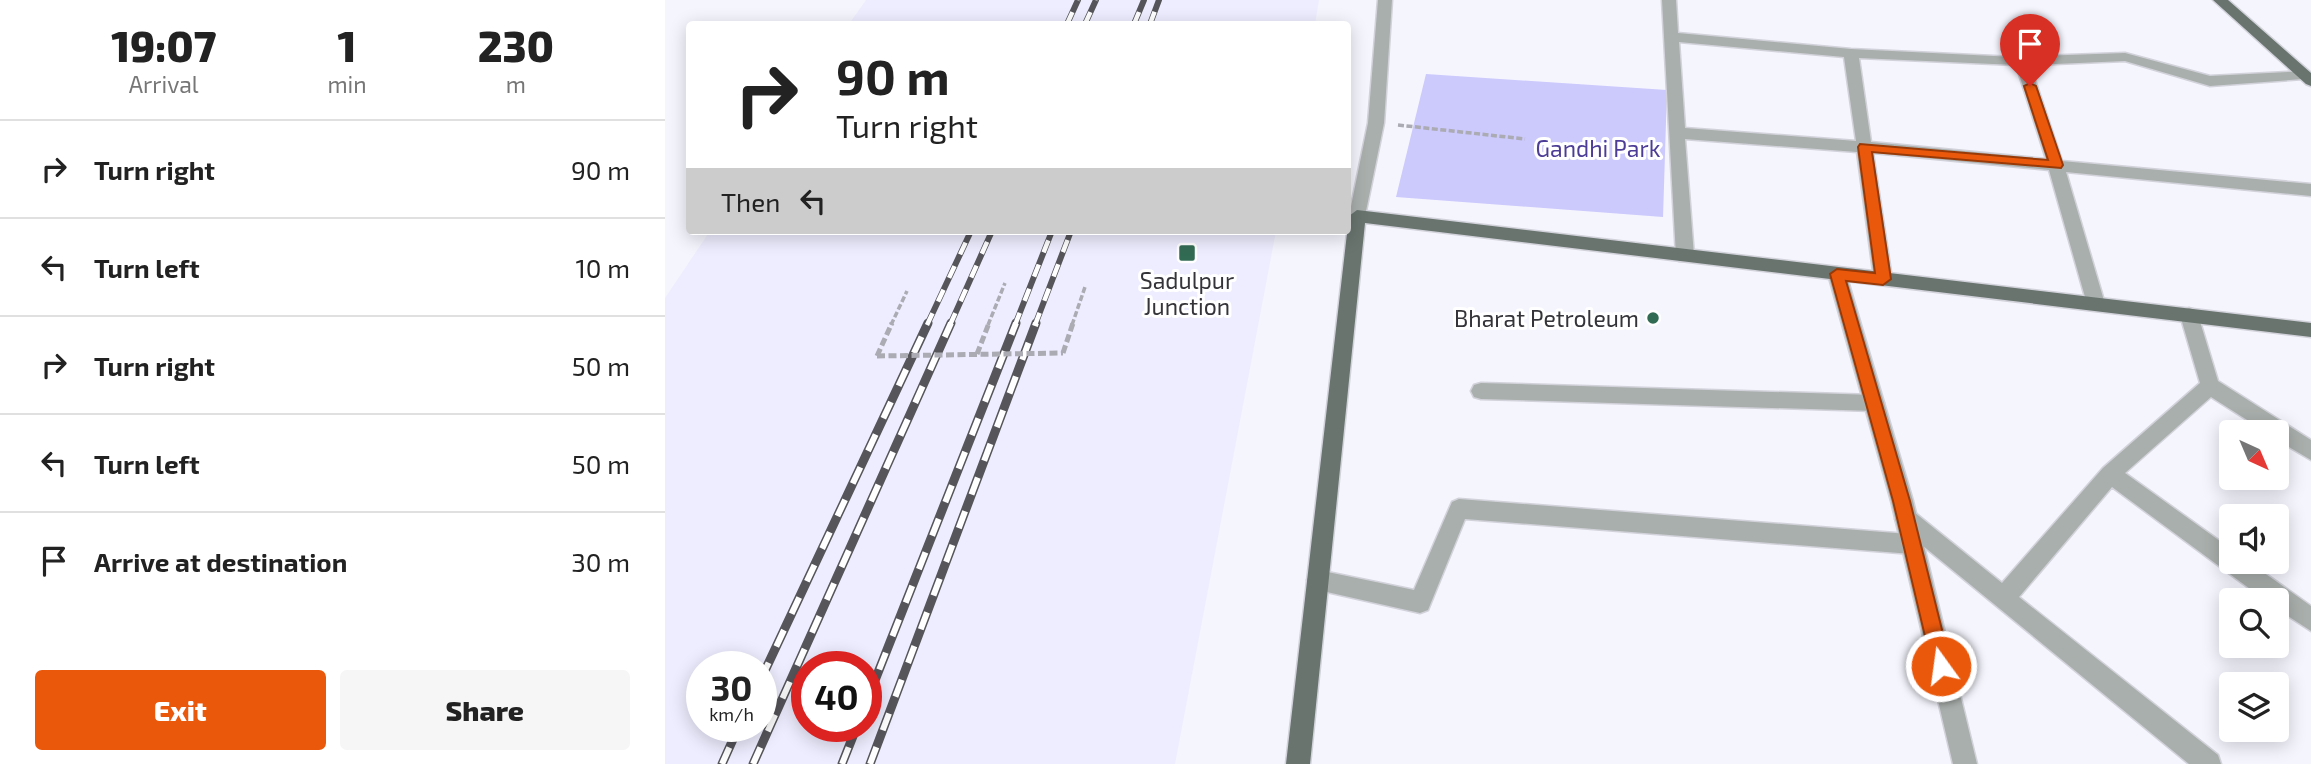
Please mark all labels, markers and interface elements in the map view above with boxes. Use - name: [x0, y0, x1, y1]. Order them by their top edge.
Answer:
- pin: [2000, 14, 2060, 86]
- text: 19:07: [111, 20, 216, 70]
- text: 1: [338, 20, 356, 70]
- text: 230: [478, 20, 554, 70]
- icon: arrive: [2011, 25, 2049, 63]
- text: 90 m: [836, 46, 950, 105]
- icon: right: [721, 49, 812, 140]
- text: Arrival: [129, 70, 199, 98]
- text: min: [327, 70, 367, 98]
- text: m: [506, 70, 526, 98]
- text: Turn right: [836, 106, 978, 144]
- park label: Gandhi Park: [1536, 134, 1661, 162]
- icon: right: [35, 150, 73, 188]
- text: Turn right: [94, 154, 215, 185]
- text: 90 m: [571, 154, 630, 185]
- icon: left: [794, 182, 832, 220]
- text: Then: [721, 186, 780, 217]
- marker: Sadulpur Junction: [1177, 243, 1197, 263]
- icon: left: [35, 248, 73, 286]
- text: Turn left: [94, 252, 200, 283]
- text: 10 m: [575, 252, 630, 283]
- place label: Sadulpur Junction: [1140, 266, 1234, 320]
- place label: Bharat Petroleum: [1454, 304, 1639, 332]
- marker: Bharat Petroleum: [1645, 310, 1661, 326]
- icon: right: [35, 346, 73, 384]
- text: Turn right: [94, 350, 215, 381]
- text: 50 m: [572, 350, 630, 381]
- north arrow: [2219, 420, 2289, 490]
- map controls: [2219, 420, 2289, 742]
- icon: left: [35, 444, 73, 482]
- text: Turn left: [94, 448, 200, 479]
- text: 50 m: [572, 448, 630, 479]
- button: sound: [2219, 504, 2289, 574]
- icon: arrive: [35, 542, 73, 580]
- text: Arrive at destination: [94, 546, 347, 577]
- text: 30 m: [571, 546, 630, 577]
- button: search: [2219, 588, 2289, 658]
- position arrow: [1904, 629, 1978, 703]
- speed limit sign: 40: [791, 651, 882, 742]
- text: 30: [711, 666, 752, 708]
- button: Exit: [35, 670, 326, 750]
- button: Share: [340, 670, 630, 750]
- button: layers: [2219, 672, 2289, 742]
- text: km/h: [709, 703, 754, 725]

